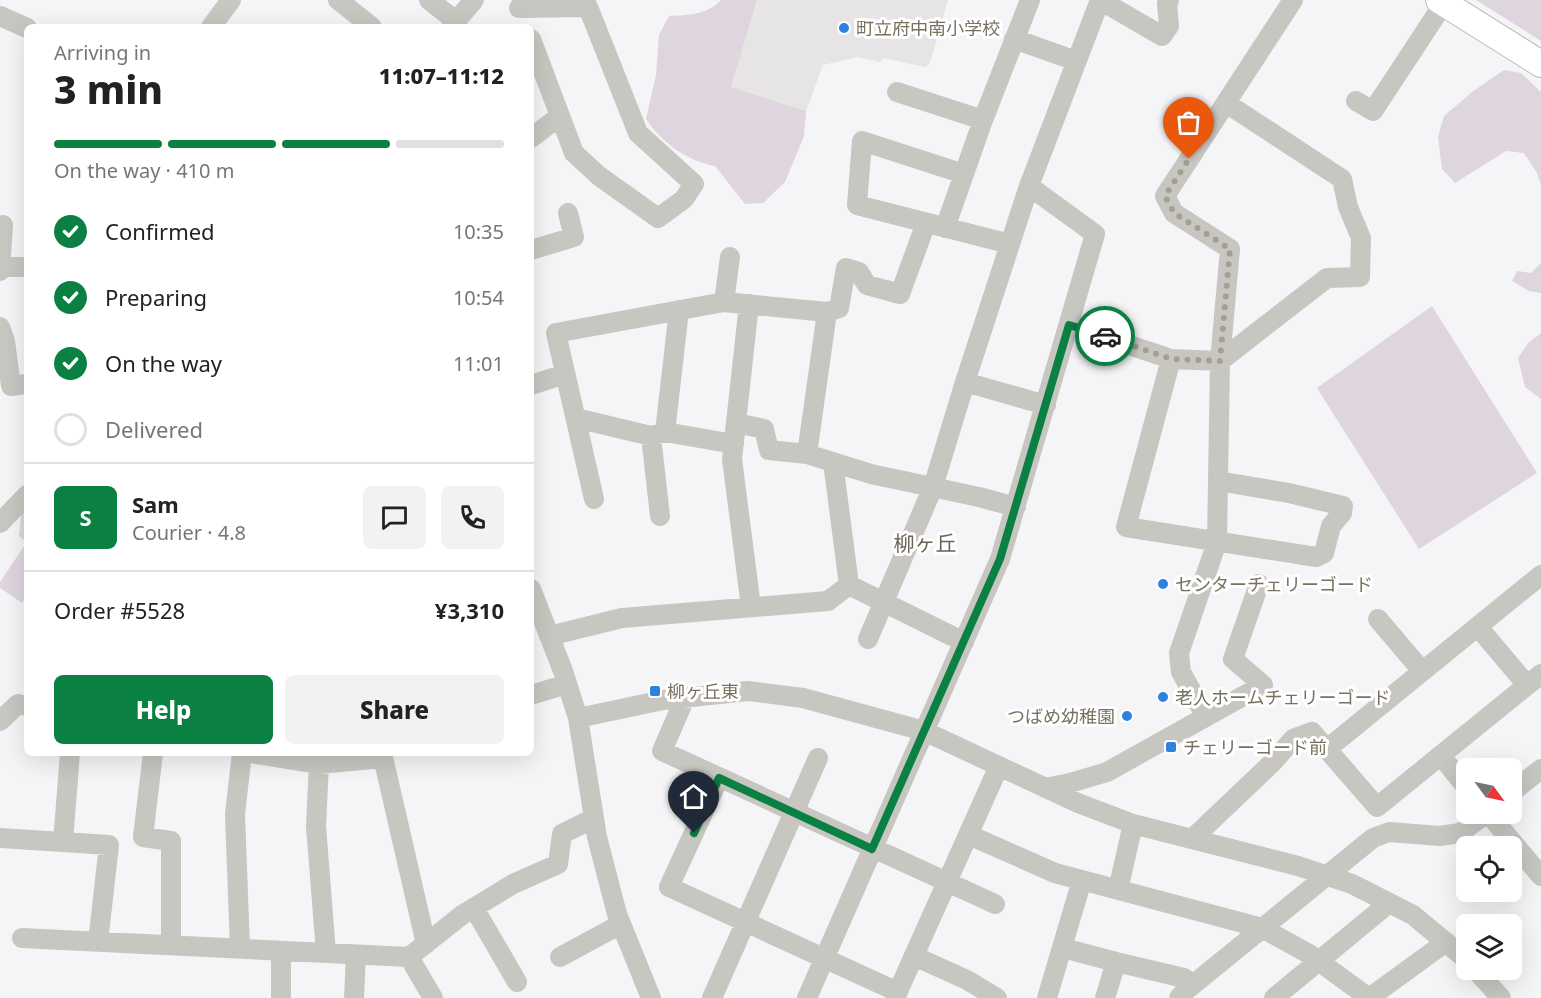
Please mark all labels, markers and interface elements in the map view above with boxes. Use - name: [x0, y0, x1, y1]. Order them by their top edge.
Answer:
- place label: 町立府中南小学校: [856, 16, 1000, 40]
- marker: 町立府中南小学校: [837, 21, 851, 35]
- text: Arriving in: [54, 39, 151, 66]
- text: 11:07–11:12: [379, 60, 504, 90]
- text: 3 min: [54, 62, 163, 115]
- pin: [1163, 97, 1214, 159]
- icon: bag: [1172, 106, 1205, 139]
- text: On the way · 410 m: [54, 157, 234, 184]
- icon: check: [54, 215, 87, 248]
- text: Confirmed: [105, 216, 215, 246]
- text: 10:35: [453, 218, 504, 245]
- icon: check: [54, 281, 87, 314]
- text: Preparing: [105, 282, 207, 312]
- text: 10:54: [453, 284, 504, 311]
- courier: [1075, 306, 1135, 366]
- icon: car: [1089, 320, 1122, 353]
- icon: check: [54, 347, 87, 380]
- text: On the way: [105, 348, 222, 378]
- text: 11:01: [453, 350, 504, 377]
- text: Delivered: [105, 414, 203, 444]
- button: chat: [363, 486, 426, 549]
- button: phone: [441, 486, 504, 549]
- text: Sam: [132, 489, 179, 519]
- text: S: [79, 502, 92, 532]
- text: Courier · 4.8: [132, 519, 246, 546]
- district label: 柳ヶ丘: [894, 529, 957, 557]
- place label: センターチェリーゴード: [1175, 572, 1373, 596]
- marker: センターチェリーゴード: [1156, 577, 1170, 591]
- text: Order #5528: [54, 595, 185, 625]
- text: ¥3,310: [435, 595, 504, 625]
- button: Help: [54, 675, 273, 744]
- button: Share: [285, 675, 504, 744]
- place label: 柳ヶ丘東: [667, 679, 739, 703]
- marker: 柳ヶ丘東: [648, 684, 662, 698]
- place label: 老人ホームチェリーゴード: [1175, 685, 1390, 709]
- marker: 老人ホームチェリーゴード: [1156, 690, 1170, 704]
- place label: つばめ幼稚園: [1007, 704, 1115, 728]
- marker: つばめ幼稚園: [1120, 709, 1134, 723]
- place label: チェリーゴード前: [1183, 735, 1327, 759]
- marker: チェリーゴード前: [1164, 740, 1178, 754]
- north arrow: [1456, 758, 1522, 824]
- map controls: [1456, 758, 1522, 980]
- pin: [668, 771, 719, 833]
- icon: home: [677, 780, 710, 813]
- button: locate: [1456, 836, 1522, 902]
- button: layers: [1456, 914, 1522, 980]

